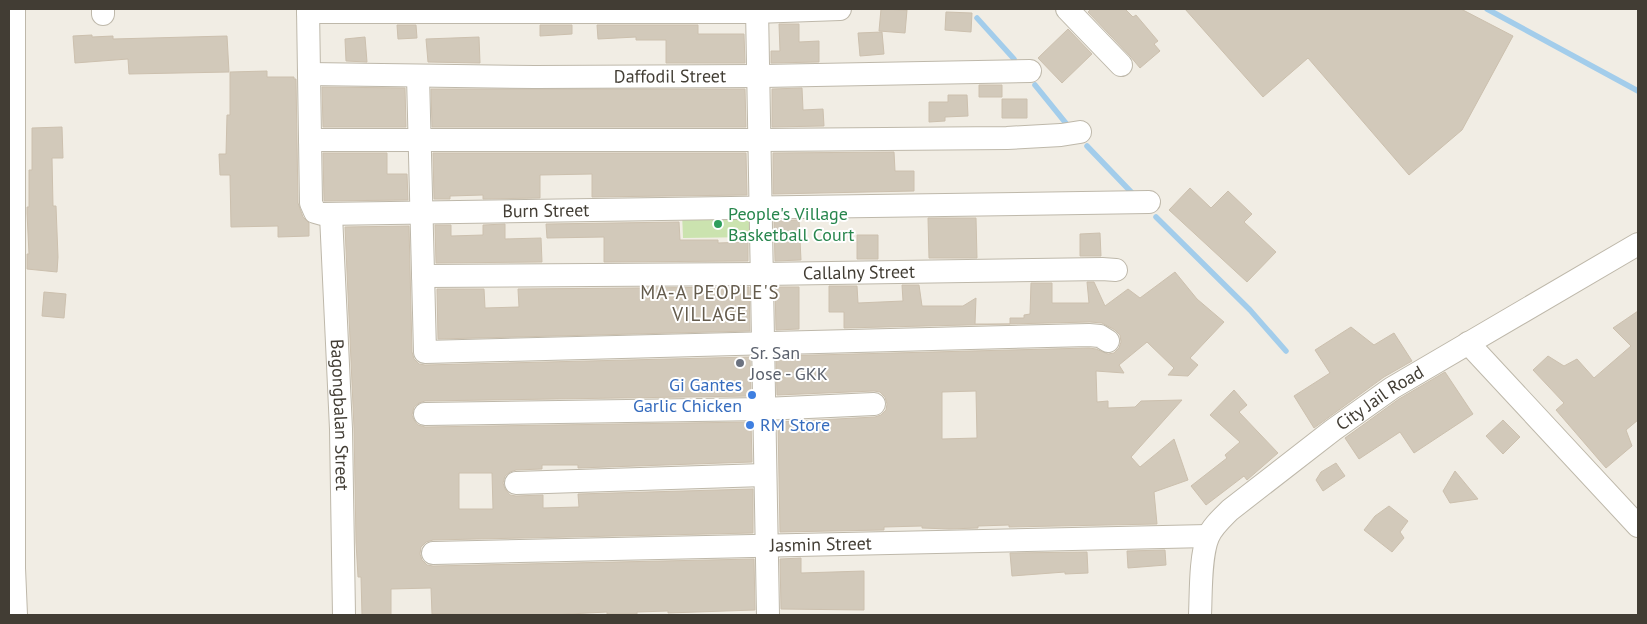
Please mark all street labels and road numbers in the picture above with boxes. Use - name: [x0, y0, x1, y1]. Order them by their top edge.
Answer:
- street label: Daffodil Street: [614, 64, 726, 88]
- street label: Burn Street: [502, 198, 589, 222]
- street label: Callalny Street: [803, 260, 915, 284]
- street label: Bagongbalan Street: [326, 338, 354, 491]
- street label: City Jail Road: [1331, 360, 1428, 435]
- street label: Jasmin Street: [769, 531, 872, 557]

